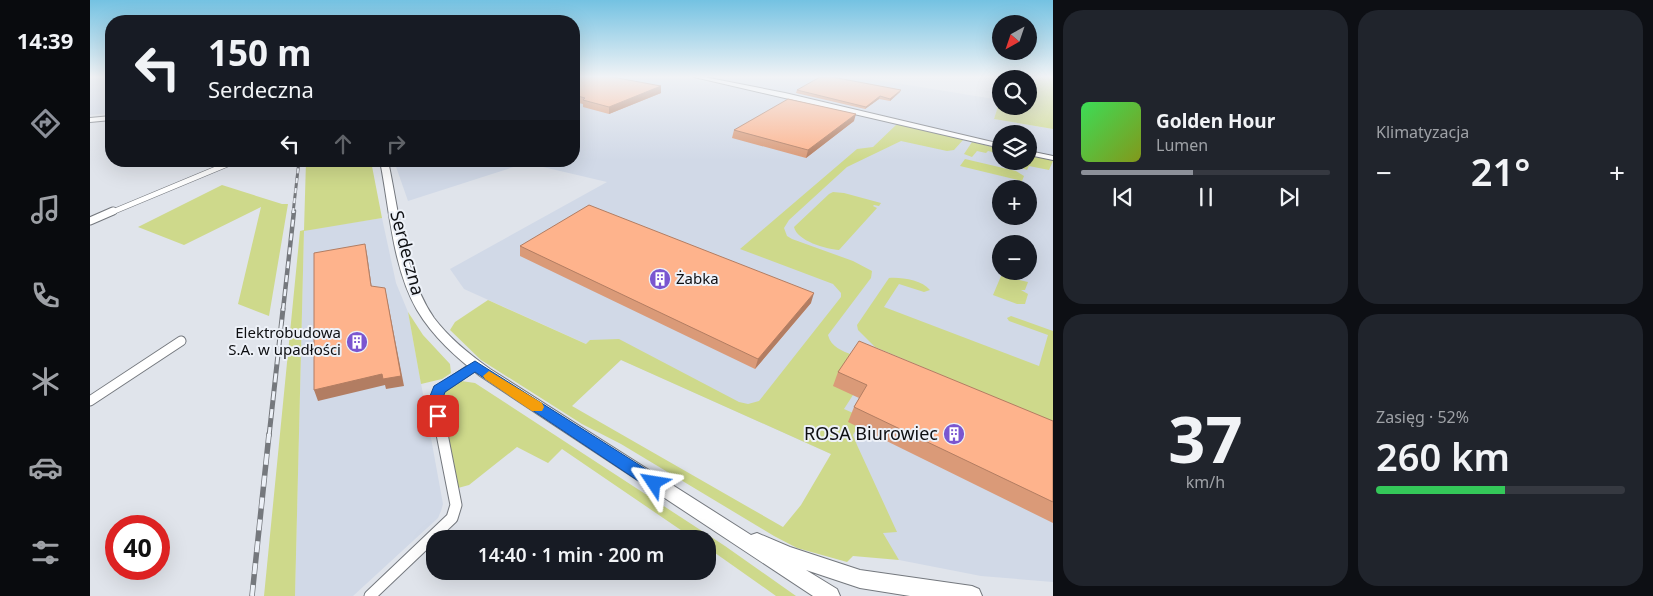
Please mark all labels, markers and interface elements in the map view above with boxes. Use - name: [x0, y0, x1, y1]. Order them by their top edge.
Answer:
- north arrow: [992, 15, 1038, 60]
- map controls: [992, 15, 1037, 280]
- text: 14:39: [17, 25, 73, 55]
- text: 150 m: [208, 29, 311, 76]
- icon: left: [125, 35, 190, 100]
- button: search: [992, 70, 1037, 115]
- text: Serdeczna: [208, 74, 314, 104]
- icon: directions: [28, 106, 63, 141]
- text: Golden Hour: [1156, 108, 1275, 134]
- text: Klimatyzacja: [1376, 121, 1469, 143]
- button: layers: [992, 125, 1037, 170]
- icon: left: [276, 130, 304, 158]
- icon: ahead: [329, 130, 357, 158]
- icon: right: [382, 130, 410, 158]
- text: Lumen: [1156, 134, 1208, 156]
- text: 21°: [1471, 145, 1530, 197]
- text: −: [1376, 153, 1392, 191]
- text: +: [1609, 153, 1625, 191]
- button: +: [992, 180, 1037, 225]
- icon: previous: [1109, 183, 1137, 211]
- icon: pause: [1192, 183, 1220, 211]
- icon: next: [1275, 183, 1303, 211]
- icon: music: [28, 192, 63, 227]
- street label: Serdeczna: [385, 208, 431, 298]
- button: −: [992, 235, 1037, 280]
- building icon: Żabka: [648, 267, 672, 291]
- place label: Żabka: [676, 268, 719, 288]
- icon: phone: [28, 278, 63, 313]
- place label: Elektrobudowa S.A. w upadłości: [228, 322, 341, 359]
- building icon: Elektrobudowa S.A. w upadłości: [345, 330, 369, 354]
- icon: climate: [28, 364, 63, 399]
- text: 37: [1168, 394, 1243, 482]
- pin: [417, 395, 459, 437]
- icon: arrive: [424, 402, 452, 430]
- text: Zasięg · 52%: [1376, 406, 1469, 428]
- place label: ROSA Biurowiec: [804, 421, 938, 445]
- building icon: ROSA Biurowiec: [942, 422, 966, 446]
- text: 260 km: [1376, 430, 1510, 482]
- icon: car: [28, 450, 63, 485]
- position arrow: [627, 456, 679, 508]
- text: km/h: [1186, 471, 1225, 493]
- speed limit sign: 40: [105, 515, 170, 580]
- icon: filters: [28, 535, 63, 570]
- text: 14:40 · 1 min · 200 m: [478, 542, 664, 568]

